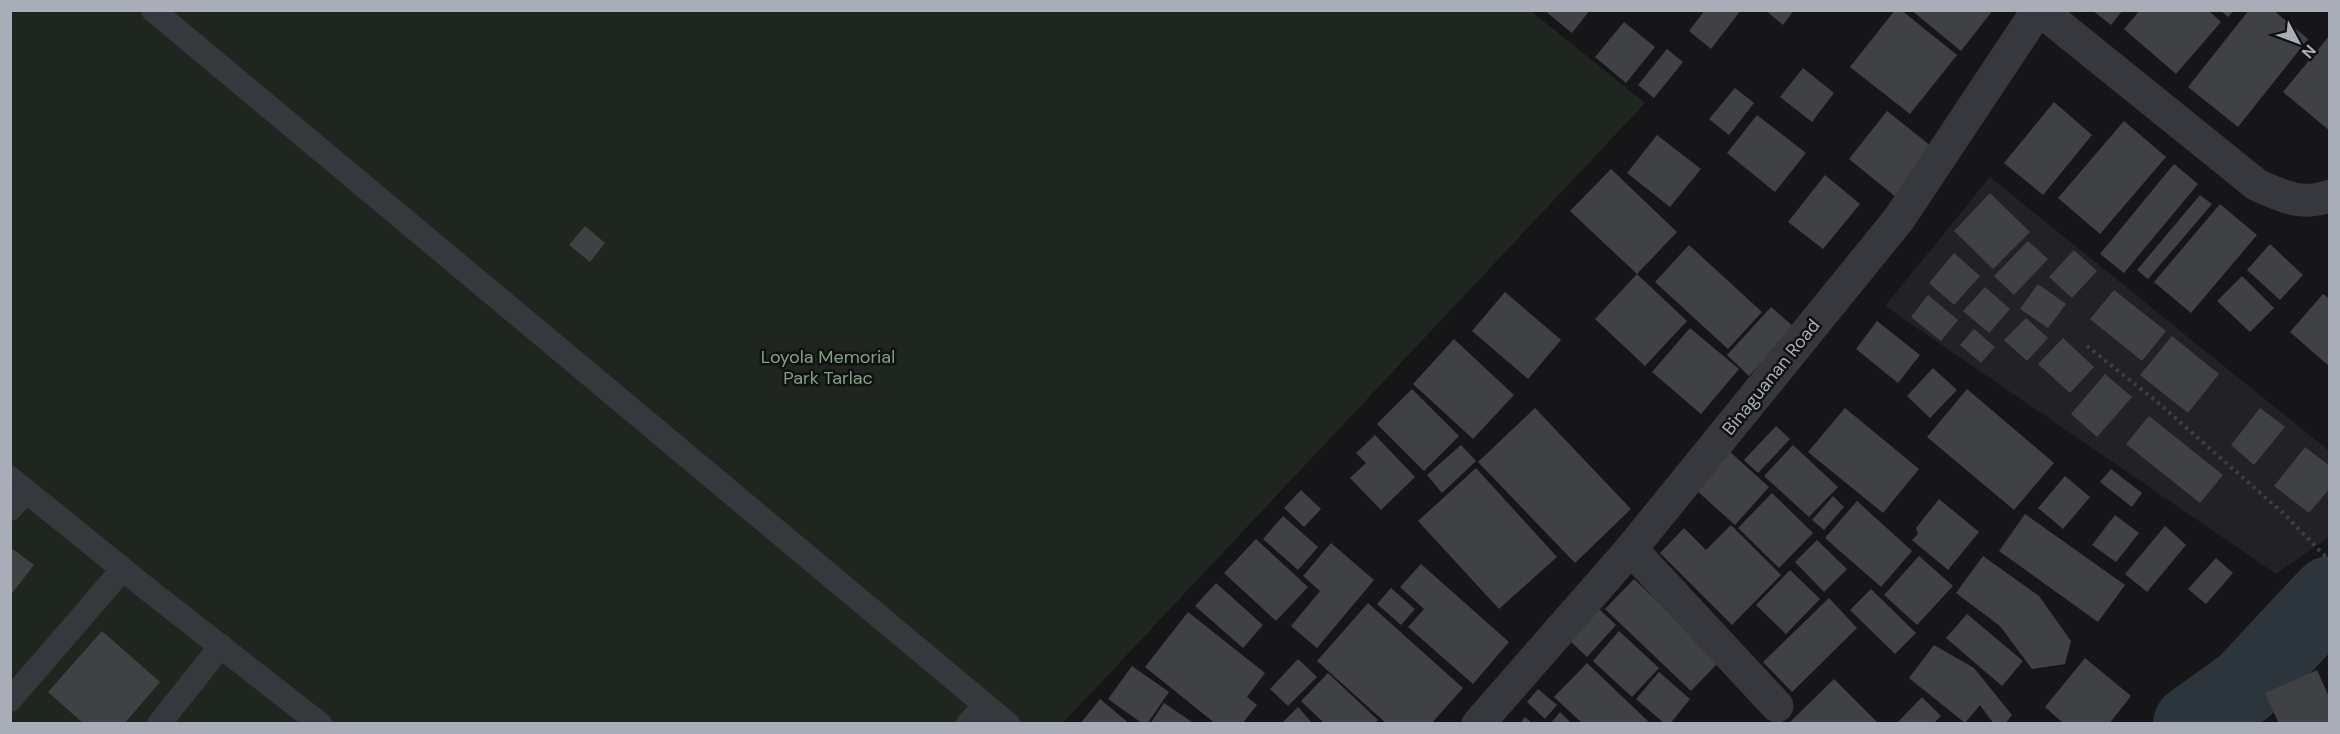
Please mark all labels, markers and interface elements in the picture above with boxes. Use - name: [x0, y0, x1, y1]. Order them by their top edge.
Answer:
- north arrow: [2268, 12, 2328, 72]
- text: N: [2297, 40, 2321, 63]
- street label: Binaguanan Road: [1717, 314, 1825, 440]
- park label: Loyola Memorial Park Tarlac: [761, 345, 895, 390]

